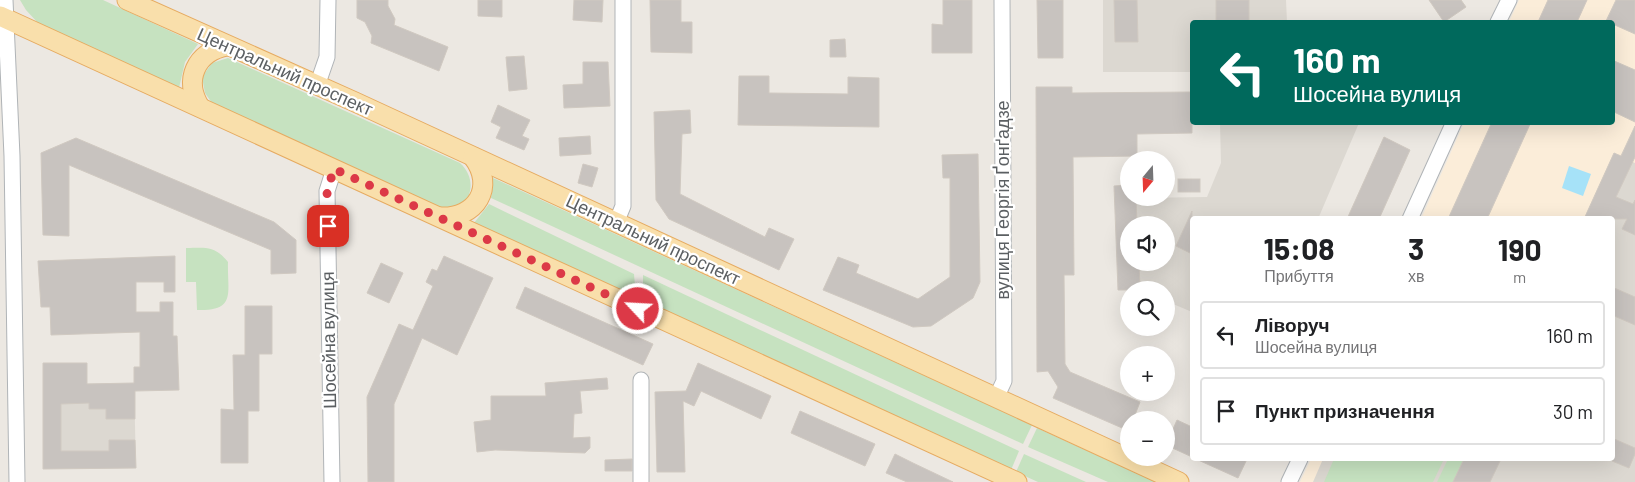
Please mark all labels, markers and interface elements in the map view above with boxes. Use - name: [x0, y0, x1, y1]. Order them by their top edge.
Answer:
- street label: Центральний проспект: [194, 22, 377, 120]
- text: 160 m: [1293, 38, 1380, 80]
- icon: left: [1210, 40, 1275, 105]
- text: Шосейна вулиця: [1293, 80, 1461, 106]
- street label: вулиця Георгія Ґонґадзе: [991, 100, 1013, 300]
- north arrow: [1120, 151, 1175, 206]
- map controls: [1120, 151, 1175, 466]
- street label: Центральний проспект: [563, 189, 744, 289]
- pin: [307, 205, 349, 247]
- icon: arrive: [314, 212, 342, 240]
- button: sound: [1120, 216, 1175, 271]
- text: 15:08: [1263, 230, 1334, 266]
- text: 3: [1408, 230, 1424, 266]
- text: 190: [1498, 231, 1542, 267]
- text: Прибуття: [1264, 266, 1334, 285]
- text: хв: [1408, 266, 1424, 285]
- text: m: [1513, 267, 1526, 286]
- street label: Шосейна вулиця: [316, 271, 340, 409]
- button: search: [1120, 281, 1175, 336]
- position arrow: [611, 282, 663, 334]
- text: Ліворуч: [1255, 313, 1330, 336]
- icon: left: [1212, 321, 1240, 349]
- text: 160 m: [1546, 324, 1593, 347]
- text: Шосейна вулиця: [1255, 337, 1377, 356]
- button: +: [1120, 346, 1175, 401]
- icon: arrive: [1212, 397, 1240, 425]
- text: Пункт призначення: [1255, 399, 1435, 422]
- text: 30 m: [1553, 400, 1593, 423]
- button: −: [1120, 411, 1175, 466]

